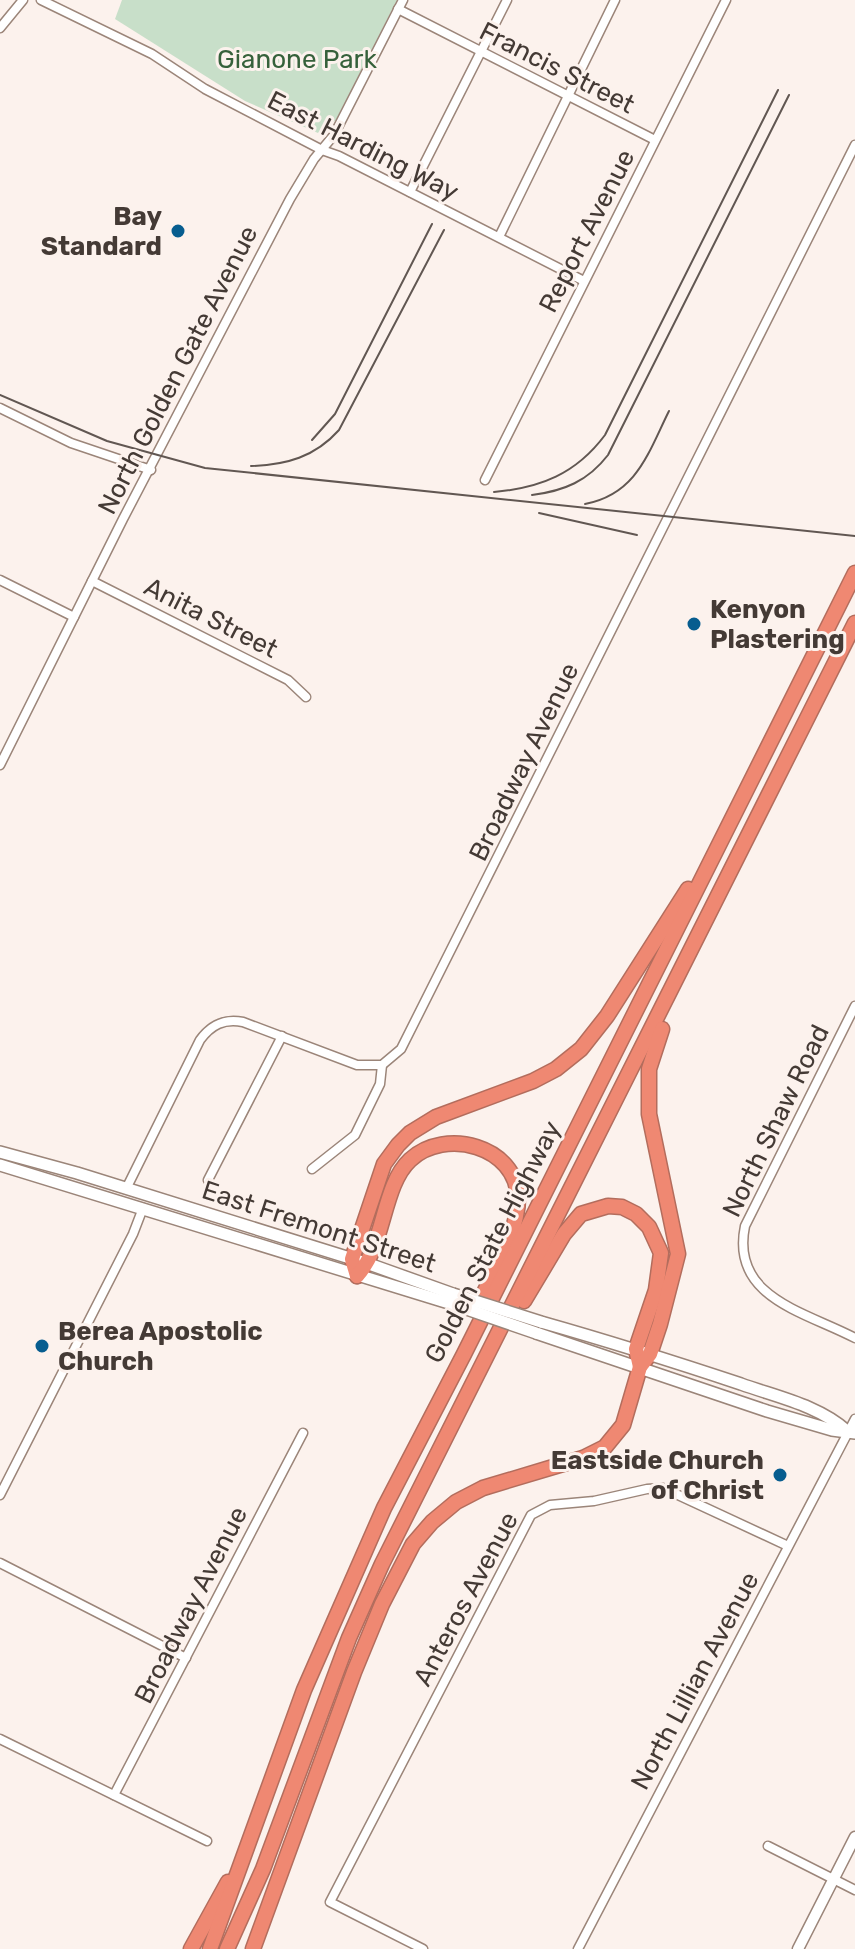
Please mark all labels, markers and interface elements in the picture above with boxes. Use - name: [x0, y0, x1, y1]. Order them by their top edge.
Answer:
- street label: Francis Street: [474, 16, 640, 120]
- park label: Gianone Park: [217, 44, 377, 75]
- street label: East Harding Way: [262, 85, 464, 207]
- street label: Report Avenue: [533, 144, 641, 318]
- place label: Bay Standard: [41, 201, 162, 262]
- street label: North Golden Gate Avenue: [92, 221, 264, 519]
- marker: Bay Standard: [169, 222, 187, 240]
- street label: Anita Street: [139, 571, 283, 665]
- place label: Kenyon Plastering: [710, 594, 845, 655]
- marker: Kenyon Plastering: [685, 615, 703, 633]
- street label: Broadway Avenue: [463, 658, 585, 866]
- street label: North Shaw Road: [716, 1020, 836, 1222]
- street label: Golden State Highway: [418, 1116, 568, 1368]
- street label: East Fremont Street: [198, 1175, 440, 1279]
- place label: Berea Apostolic Church: [58, 1316, 263, 1377]
- marker: Berea Apostolic Church: [33, 1337, 51, 1355]
- place label: Eastside Church of Christ: [551, 1445, 764, 1506]
- marker: Eastside Church of Christ: [771, 1466, 789, 1484]
- street label: Broadway Avenue: [128, 1501, 254, 1709]
- street label: Anteros Avenue: [407, 1507, 525, 1691]
- street label: North Lillian Avenue: [625, 1567, 765, 1795]

